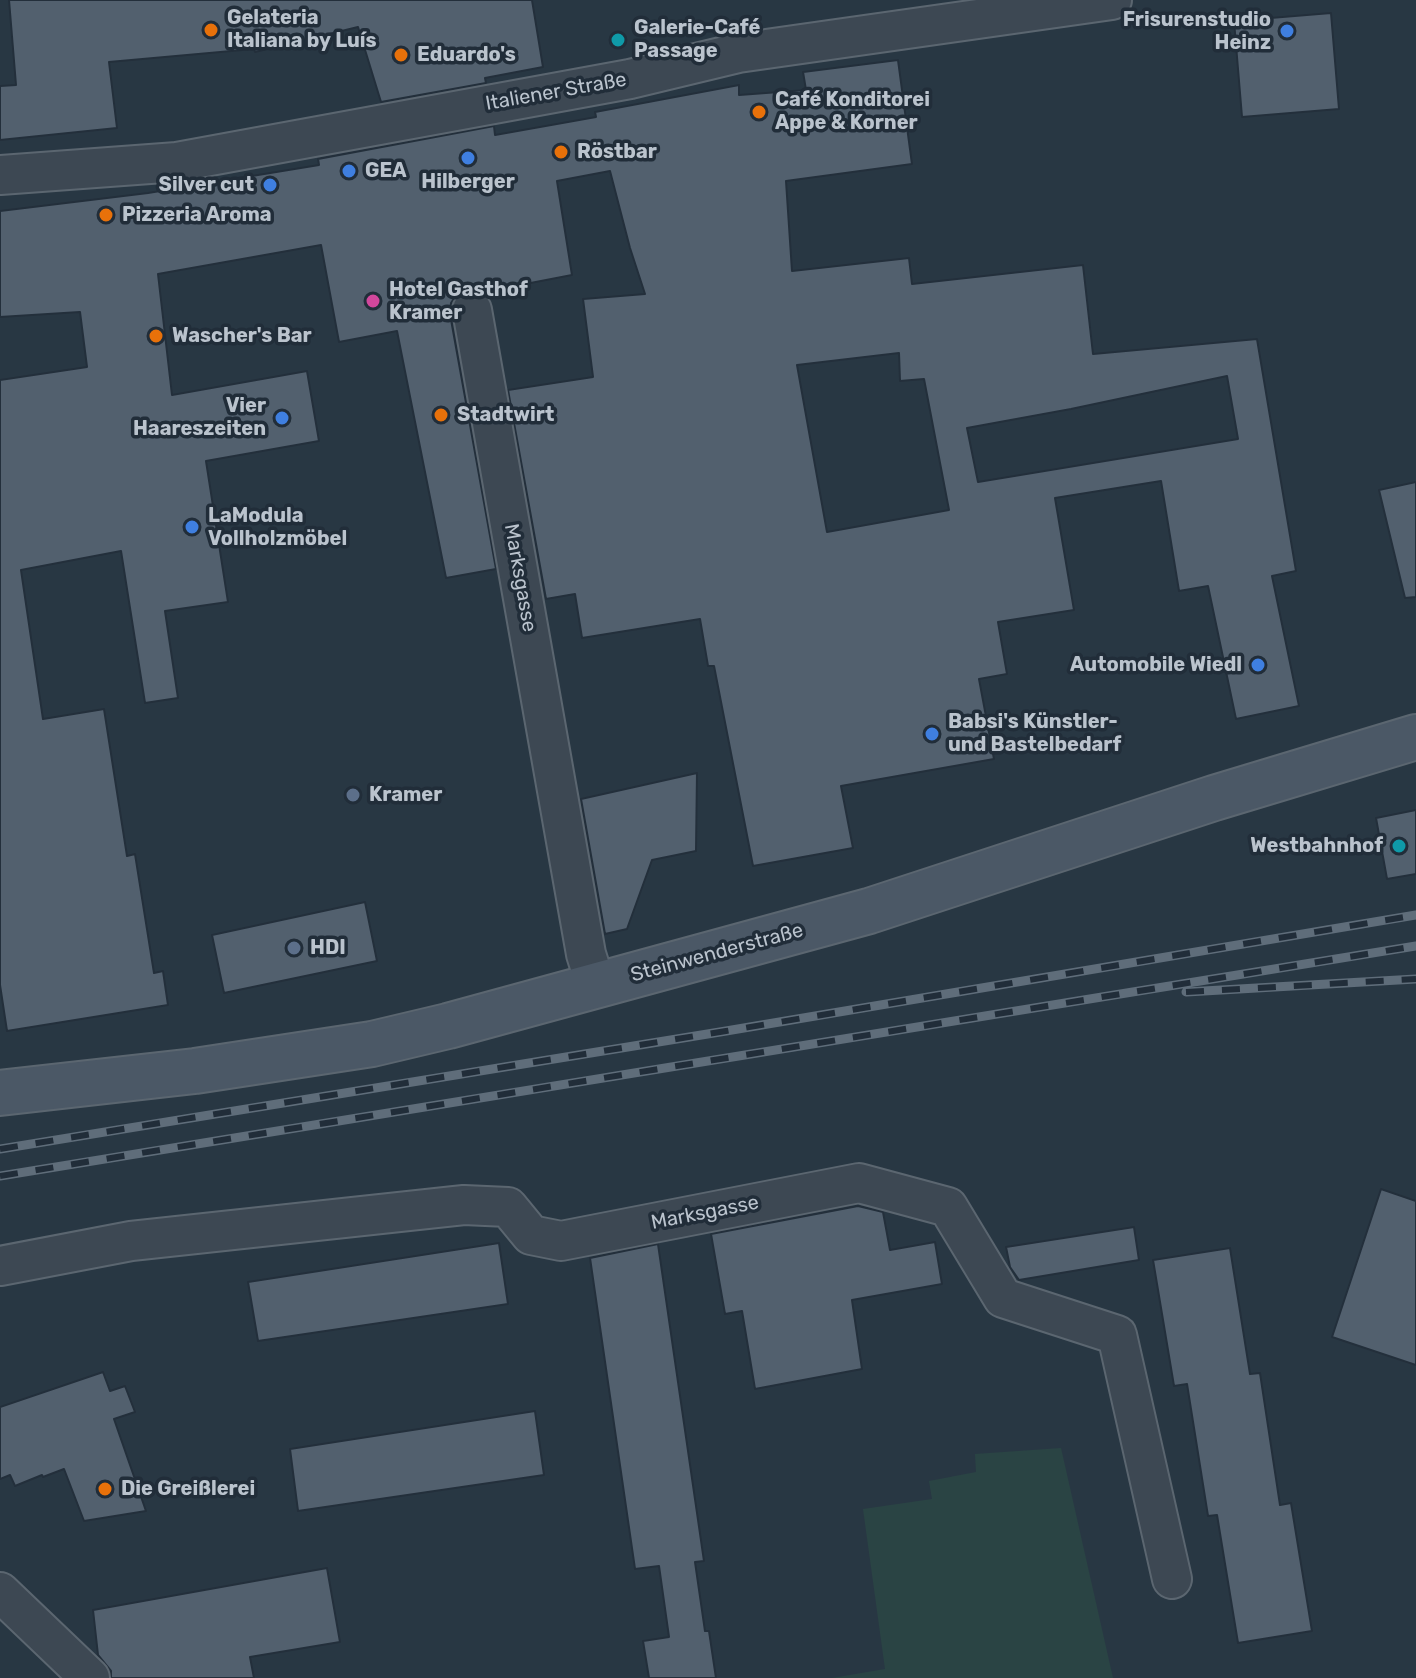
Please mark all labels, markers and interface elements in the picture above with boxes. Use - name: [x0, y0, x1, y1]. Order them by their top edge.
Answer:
- place label: Gelateria Italiana by Luís: [227, 6, 377, 53]
- place label: Frisurenstudio Heinz: [1123, 8, 1271, 55]
- place label: Galerie-Café Passage: [634, 16, 760, 63]
- marker: Gelateria Italiana by Luís: [202, 21, 220, 39]
- marker: Frisurenstudio Heinz: [1278, 22, 1296, 40]
- marker: Galerie-Café Passage: [609, 31, 627, 49]
- place label: Eduardo's: [417, 43, 516, 67]
- marker: Eduardo's: [392, 46, 410, 64]
- street label: Italiener Straße: [484, 68, 628, 116]
- place label: Café Konditorei Appe & Korner: [775, 88, 930, 135]
- marker: Café Konditorei Appe & Korner: [750, 103, 768, 121]
- place label: Röstbar: [577, 140, 657, 164]
- marker: Röstbar: [552, 143, 570, 161]
- marker: Hilberger: [459, 149, 477, 167]
- place label: GEA: [365, 159, 406, 183]
- marker: GEA: [340, 162, 358, 180]
- place label: Hilberger: [421, 170, 515, 194]
- place label: Silver cut: [159, 173, 254, 197]
- marker: Silver cut: [261, 176, 279, 194]
- place label: Pizzeria Aroma: [122, 203, 272, 227]
- marker: Pizzeria Aroma: [97, 206, 115, 224]
- place label: Hotel Gasthof Kramer: [389, 278, 528, 325]
- marker: Hotel Gasthof Kramer: [364, 292, 382, 310]
- place label: Wascher's Bar: [172, 324, 312, 348]
- marker: Wascher's Bar: [147, 327, 165, 345]
- place label: Vier Haareszeiten: [133, 394, 266, 441]
- place label: Stadtwirt: [457, 403, 554, 427]
- marker: Stadtwirt: [432, 406, 450, 424]
- marker: Vier Haareszeiten: [273, 409, 291, 427]
- place label: LaModula Vollholzmöbel: [208, 504, 347, 551]
- marker: LaModula Vollholzmöbel: [183, 518, 201, 536]
- street label: Marksgasse: [499, 522, 541, 634]
- place label: Automobile Wiedl: [1070, 653, 1242, 677]
- marker: Automobile Wiedl: [1249, 656, 1267, 674]
- place label: Babsi's Künstler- und Bastelbedarf: [948, 710, 1121, 757]
- marker: Babsi's Künstler- und Bastelbedarf: [923, 725, 941, 743]
- place label: Kramer: [369, 783, 442, 807]
- marker: Kramer: [344, 786, 362, 804]
- place label: Westbahnhof: [1250, 834, 1383, 858]
- marker: Westbahnhof: [1390, 837, 1408, 855]
- street label: Steinwenderstraße: [628, 918, 806, 988]
- place label: HDI: [310, 936, 346, 960]
- marker: HDI: [285, 939, 303, 957]
- street label: Marksgasse: [649, 1191, 761, 1235]
- place label: Die Greißlerei: [121, 1477, 255, 1501]
- marker: Die Greißlerei: [96, 1480, 114, 1498]

